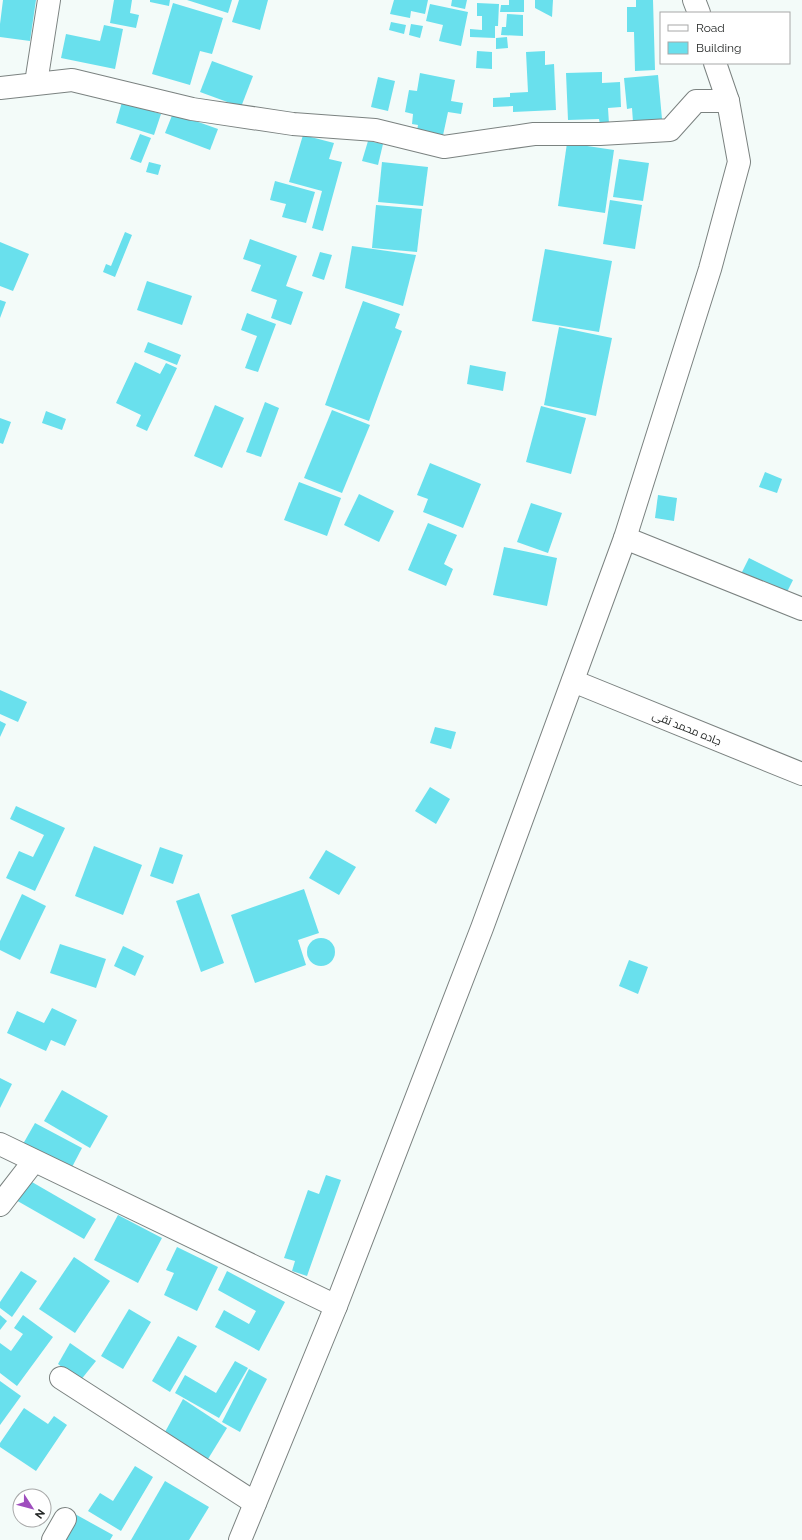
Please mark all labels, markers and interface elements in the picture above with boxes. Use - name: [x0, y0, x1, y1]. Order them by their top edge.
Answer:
- legend: [660, 12, 790, 64]
- text: Road: [696, 21, 725, 35]
- text: Building: [696, 41, 742, 55]
- street label: جاده محمد تقی: [650, 709, 723, 748]
- north arrow: [12, 1488, 52, 1528]
- text: N: [32, 1506, 47, 1521]

